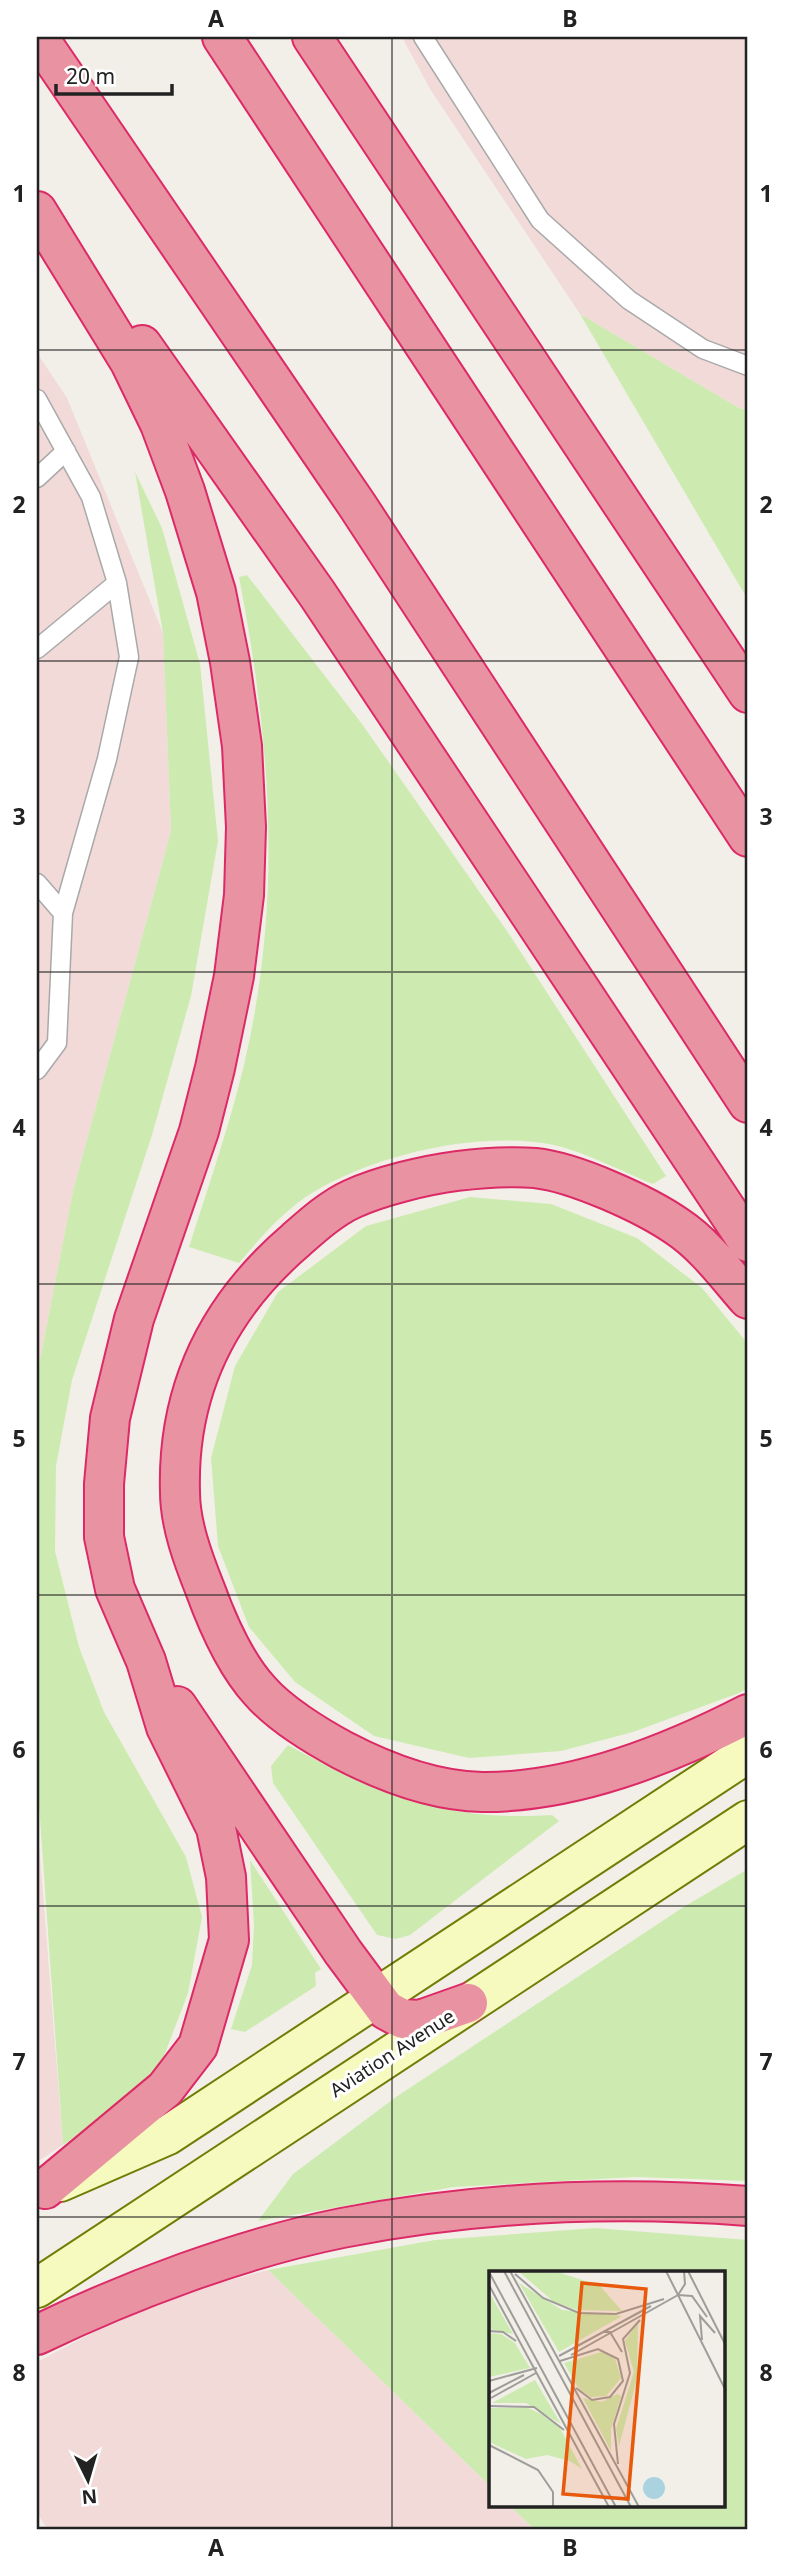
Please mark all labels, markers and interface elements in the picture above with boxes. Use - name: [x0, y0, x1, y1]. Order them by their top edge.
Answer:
- text: A: [208, 2, 224, 34]
- text: B: [562, 2, 578, 34]
- scale bar: [56, 52, 172, 96]
- text: 20 m: [66, 62, 115, 90]
- text: 1: [12, 177, 26, 209]
- text: 1: [759, 177, 773, 209]
- text: 2: [12, 488, 26, 520]
- text: 2: [759, 488, 773, 520]
- text: 3: [12, 800, 26, 832]
- text: 3: [759, 800, 773, 832]
- text: 4: [12, 1111, 26, 1143]
- text: 4: [759, 1111, 773, 1143]
- text: 5: [12, 1422, 26, 1454]
- text: 5: [759, 1422, 773, 1454]
- text: 6: [12, 1733, 26, 1765]
- text: 6: [759, 1733, 773, 1765]
- street label: Aviation Avenue: [325, 2003, 459, 2103]
- text: 7: [12, 2045, 26, 2077]
- text: 7: [759, 2045, 773, 2077]
- inset map: [489, 2271, 726, 2508]
- text: 8: [12, 2356, 26, 2388]
- text: 8: [759, 2356, 773, 2388]
- north arrow: [52, 2444, 122, 2514]
- text: N: [81, 2483, 98, 2511]
- text: A: [208, 2531, 224, 2563]
- text: B: [562, 2531, 578, 2563]

